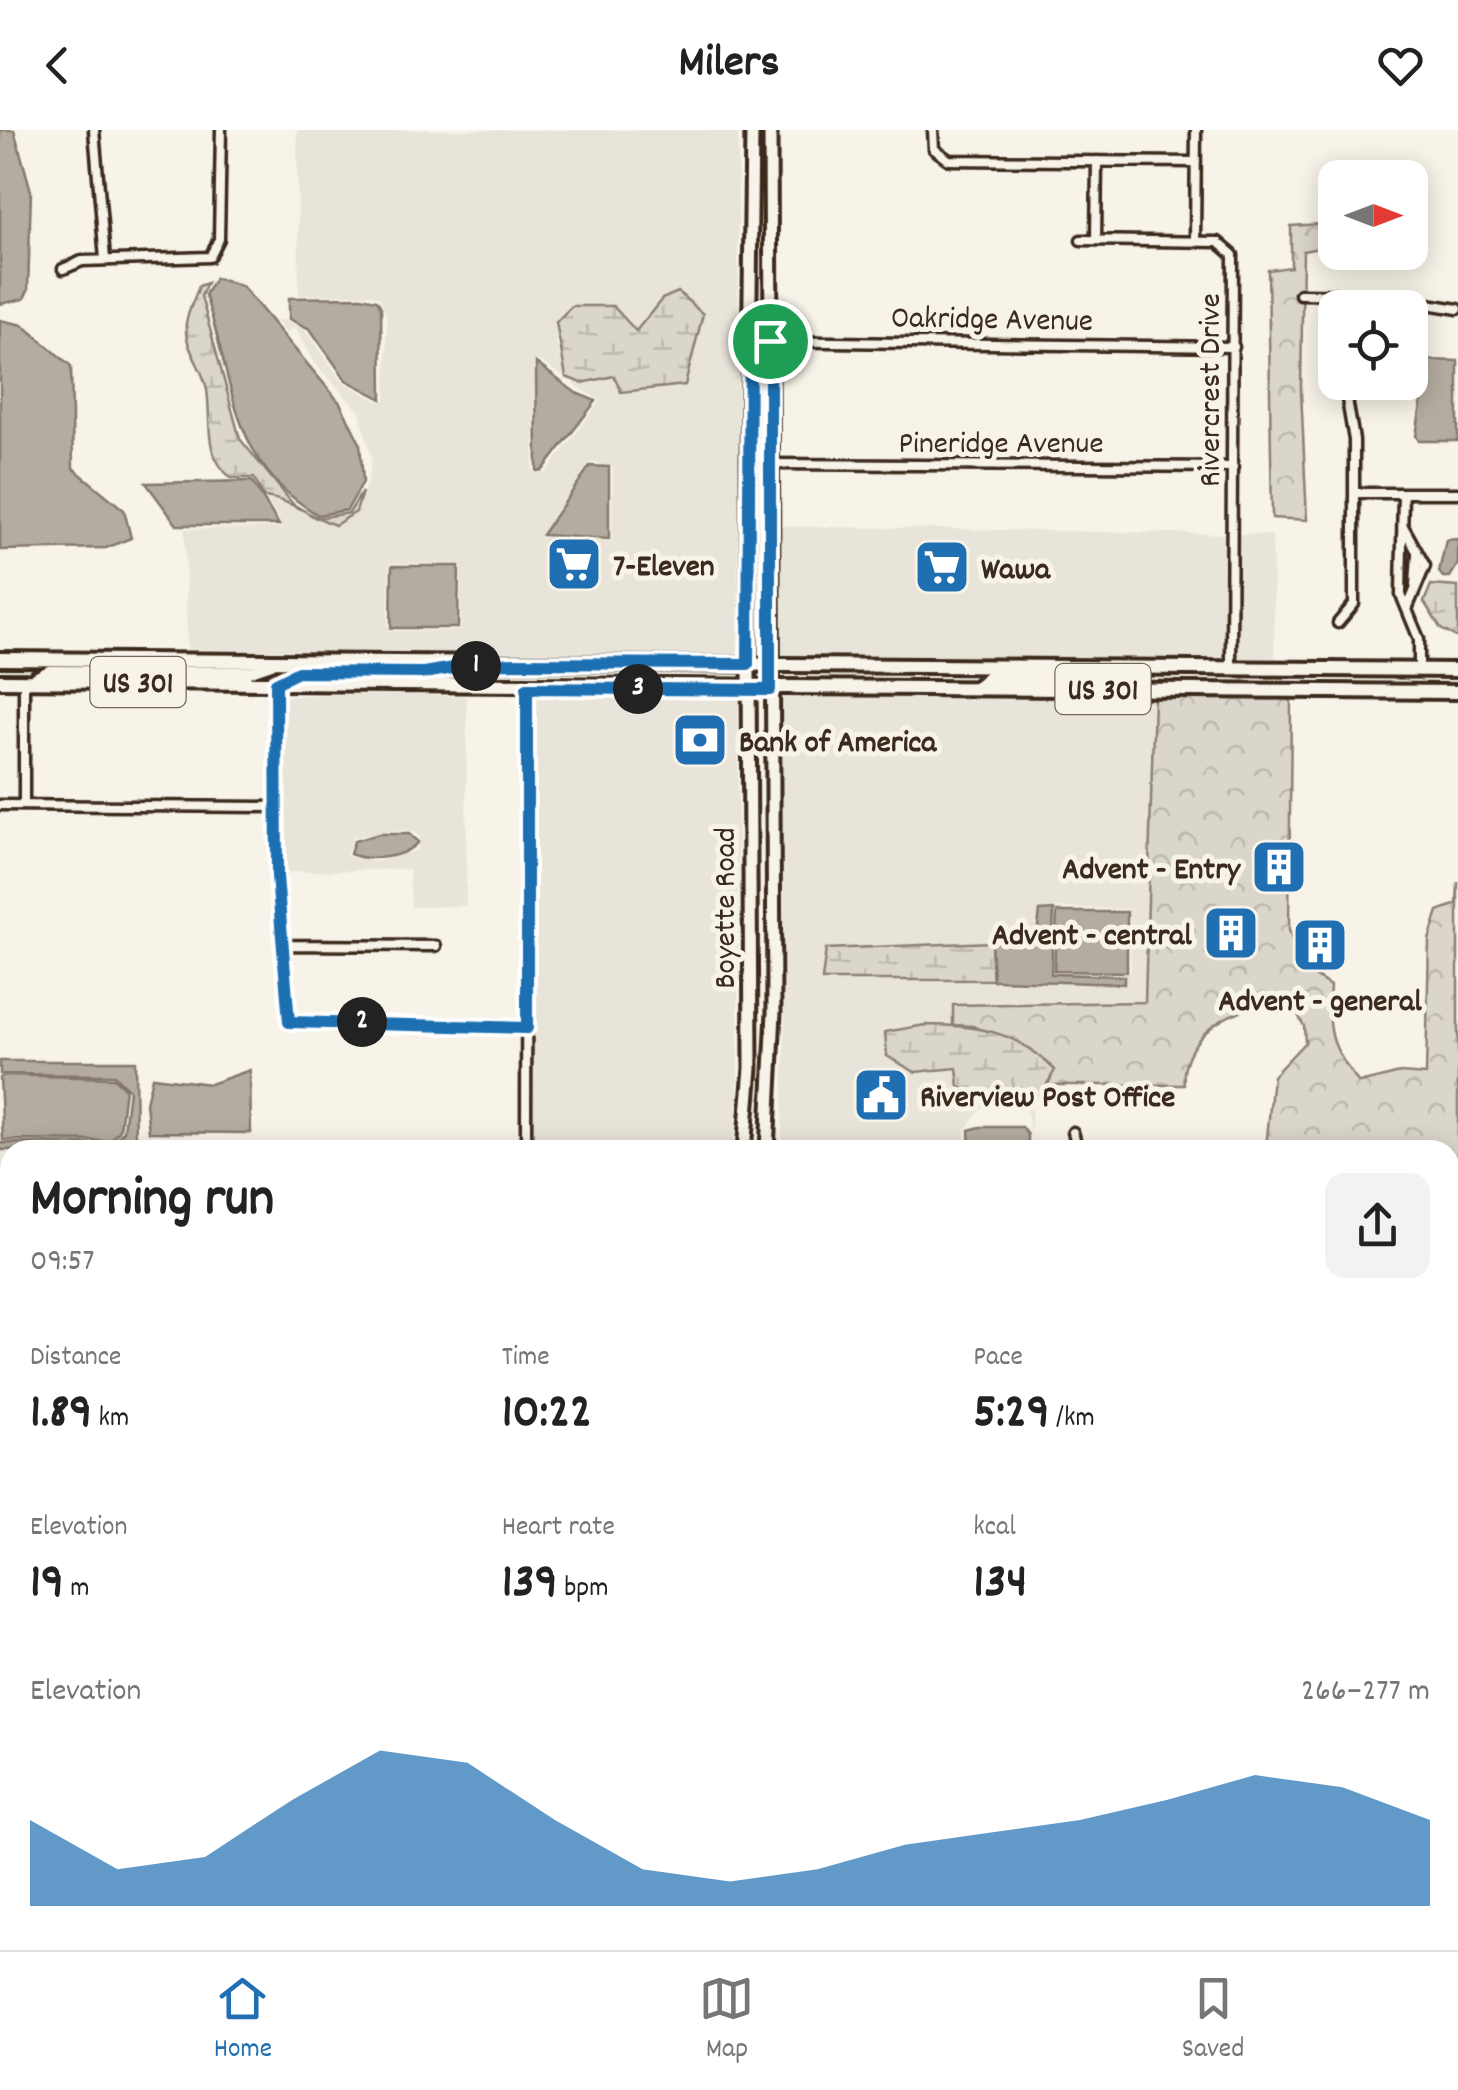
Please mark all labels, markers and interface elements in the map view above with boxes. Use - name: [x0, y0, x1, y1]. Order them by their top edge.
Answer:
- text: Milers: [679, 33, 779, 97]
- icon: back: [30, 38, 85, 93]
- icon: heart: [1373, 38, 1428, 93]
- north arrow: [1318, 160, 1428, 270]
- map controls: [1318, 160, 1428, 400]
- button: locate: [1318, 290, 1428, 400]
- street label: Rivercrest Drive: [1190, 293, 1236, 487]
- street label: Oakridge Avenue: [890, 297, 1093, 347]
- pin: [728, 299, 813, 384]
- icon: arrive: [743, 314, 798, 369]
- street label: Pineridge Avenue: [899, 423, 1103, 469]
- supermarket icon: 7-Eleven: [544, 534, 604, 594]
- supermarket icon: Wawa: [912, 537, 972, 597]
- place label: 7-Eleven: [613, 546, 715, 592]
- place label: Wawa: [981, 549, 1051, 595]
- pin: 1: [451, 641, 501, 691]
- text: 1: [473, 646, 479, 686]
- road number: US 301: [90, 657, 186, 707]
- pin: 3: [613, 664, 663, 714]
- road number: US 301: [1056, 664, 1150, 714]
- text: 3: [632, 669, 644, 709]
- bank icon: Bank of America: [670, 710, 730, 770]
- place label: Bank of America: [739, 722, 937, 768]
- street label: Boyette Road: [705, 827, 751, 989]
- building icon: Advent - Entry: [1249, 837, 1309, 897]
- place label: Advent - Entry: [1062, 849, 1241, 895]
- building icon: Advent - central: [1201, 903, 1261, 963]
- place label: Advent - central: [992, 915, 1192, 961]
- building icon: Advent - general: [1290, 915, 1350, 975]
- place label: Advent - general: [1218, 981, 1422, 1027]
- pin: 2: [337, 997, 387, 1047]
- text: 2: [356, 1002, 368, 1042]
- public building icon: Riverview Post Office: [851, 1065, 911, 1125]
- place label: Riverview Post Office: [920, 1077, 1175, 1123]
- text: Morning run: [30, 1163, 274, 1242]
- button: share: [1325, 1173, 1430, 1278]
- text: 09:57: [30, 1240, 94, 1286]
- text: Distance: [30, 1339, 121, 1379]
- text: Time: [502, 1339, 550, 1379]
- text: Pace: [973, 1339, 1023, 1379]
- text: 1.89: [30, 1379, 92, 1451]
- text: 10:22: [502, 1379, 592, 1451]
- text: 5:29: [973, 1379, 1050, 1451]
- text: km: [92, 1400, 129, 1440]
- text: /km: [1050, 1400, 1095, 1440]
- text: Elevation: [30, 1509, 127, 1549]
- text: Heart rate: [502, 1509, 615, 1549]
- text: kcal: [973, 1509, 1016, 1549]
- text: 19: [30, 1549, 64, 1621]
- text: 139: [502, 1549, 558, 1621]
- text: 134: [973, 1549, 1027, 1621]
- text: m: [64, 1570, 90, 1610]
- text: bpm: [558, 1570, 608, 1610]
- text: Elevation: [30, 1670, 141, 1716]
- text: 266–277 m: [1301, 1670, 1430, 1716]
- tab: Home: [214, 1971, 272, 2071]
- tab: Map: [699, 1971, 754, 2071]
- tab: Saved: [1182, 1971, 1244, 2071]

